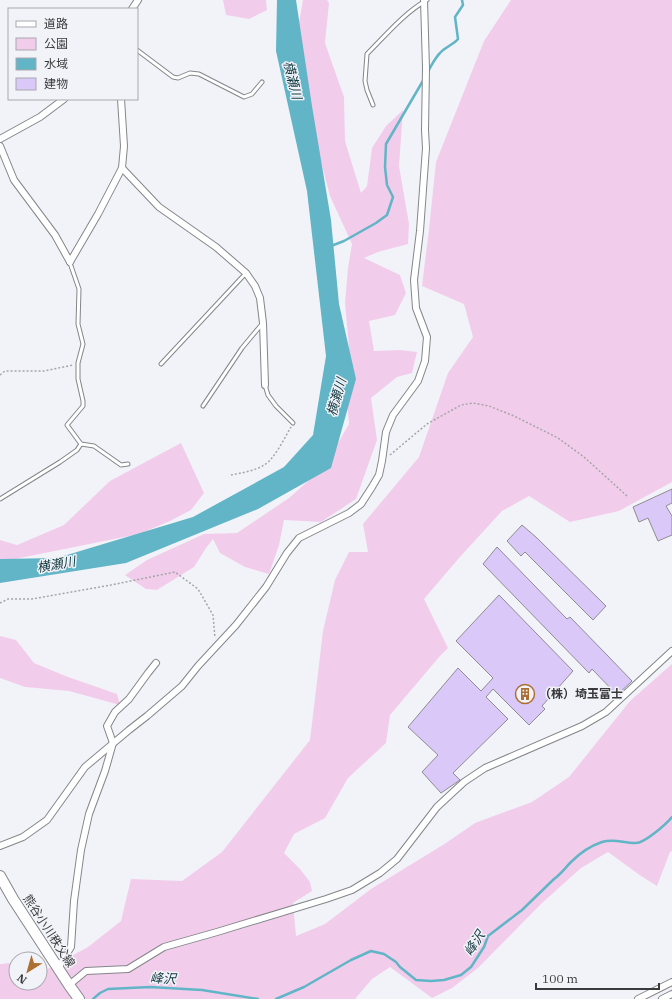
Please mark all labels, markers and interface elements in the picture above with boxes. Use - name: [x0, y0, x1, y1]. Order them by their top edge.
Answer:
- legend: [8, 8, 138, 100]
- text: 道路: [44, 16, 68, 31]
- text: 公園: [44, 36, 68, 51]
- text: 水域: [44, 56, 68, 71]
- water label: 横瀬川: [280, 59, 306, 103]
- text: 建物: [44, 76, 68, 91]
- water label: 横瀬川: [323, 374, 351, 418]
- water label: 横瀬川: [35, 552, 79, 576]
- building icon: （株）埼玉富士: [514, 683, 536, 705]
- place label: （株）埼玉富士: [539, 686, 623, 701]
- street label: 熊谷小川秩父線: [20, 891, 79, 970]
- water label: 峰沢: [460, 926, 490, 959]
- north arrow: [8, 951, 48, 991]
- scale bar: [536, 965, 659, 991]
- water label: 峰沢: [150, 970, 178, 988]
- text: N: [14, 971, 30, 987]
- text: 100 m: [542, 971, 578, 986]

